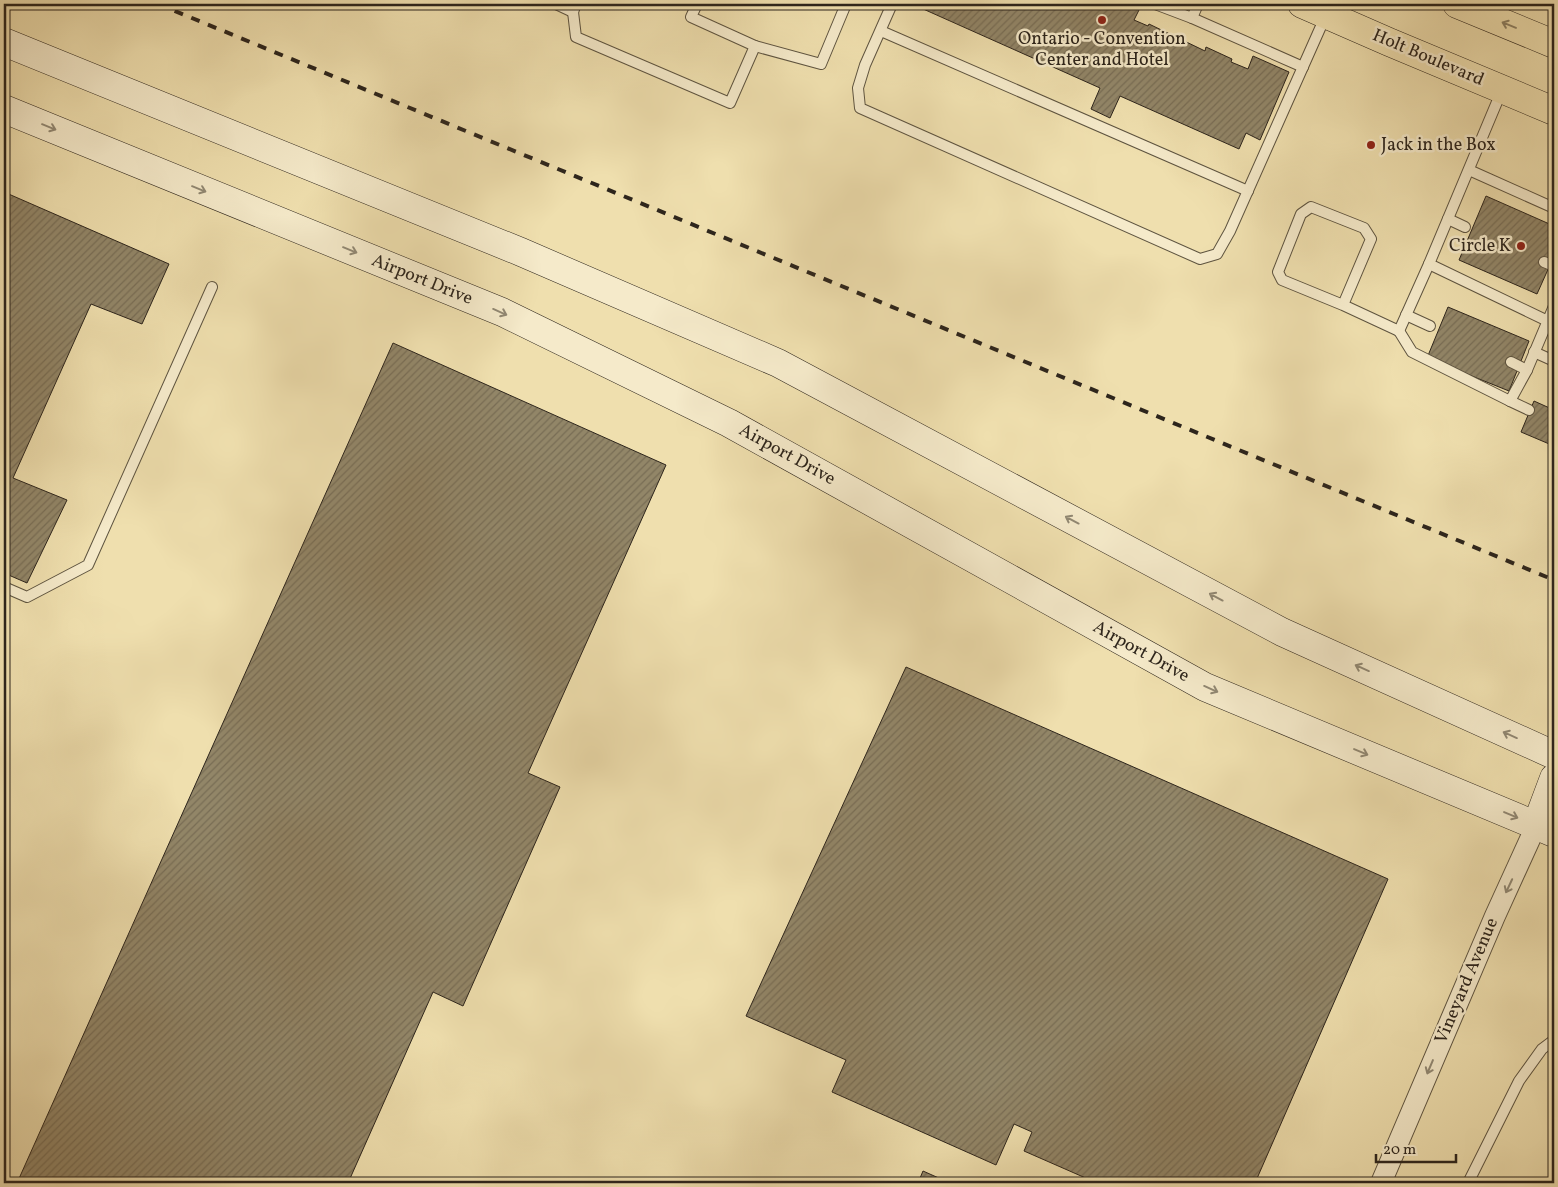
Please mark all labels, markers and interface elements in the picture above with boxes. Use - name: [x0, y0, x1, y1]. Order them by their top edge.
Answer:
- marker: Ontario - Convention Center and Hotel: [1096, 14, 1108, 26]
- one-way arrow: [1502, 20, 1517, 30]
- street label: Holt Boulevard: [1368, 23, 1488, 93]
- place label: Ontario - Convention Center and Hotel: [1018, 27, 1186, 73]
- one-way arrow: [41, 123, 56, 133]
- place label: Jack in the Box: [1381, 133, 1496, 158]
- marker: Jack in the Box: [1365, 139, 1377, 151]
- one-way arrow: [191, 184, 206, 194]
- place label: Circle K: [1449, 234, 1511, 259]
- marker: Circle K: [1515, 240, 1527, 252]
- one-way arrow: [342, 246, 357, 256]
- street label: Airport Drive: [368, 248, 476, 312]
- one-way arrow: [492, 307, 507, 317]
- street label: Airport Drive: [734, 418, 840, 492]
- one-way arrow: [1066, 515, 1080, 525]
- one-way arrow: [1208, 592, 1223, 602]
- street label: Airport Drive: [1088, 615, 1194, 689]
- one-way arrow: [1354, 663, 1369, 673]
- one-way arrow: [1203, 685, 1218, 695]
- one-way arrow: [1503, 729, 1518, 739]
- one-way arrow: [1353, 748, 1368, 758]
- one-way arrow: [1503, 811, 1518, 820]
- one-way arrow: [1503, 878, 1513, 893]
- street label: Vineyard Avenue: [1429, 914, 1505, 1048]
- one-way arrow: [1425, 1059, 1435, 1074]
- scale bar: [1376, 1132, 1456, 1164]
- text: 20 m: [1383, 1140, 1416, 1161]

